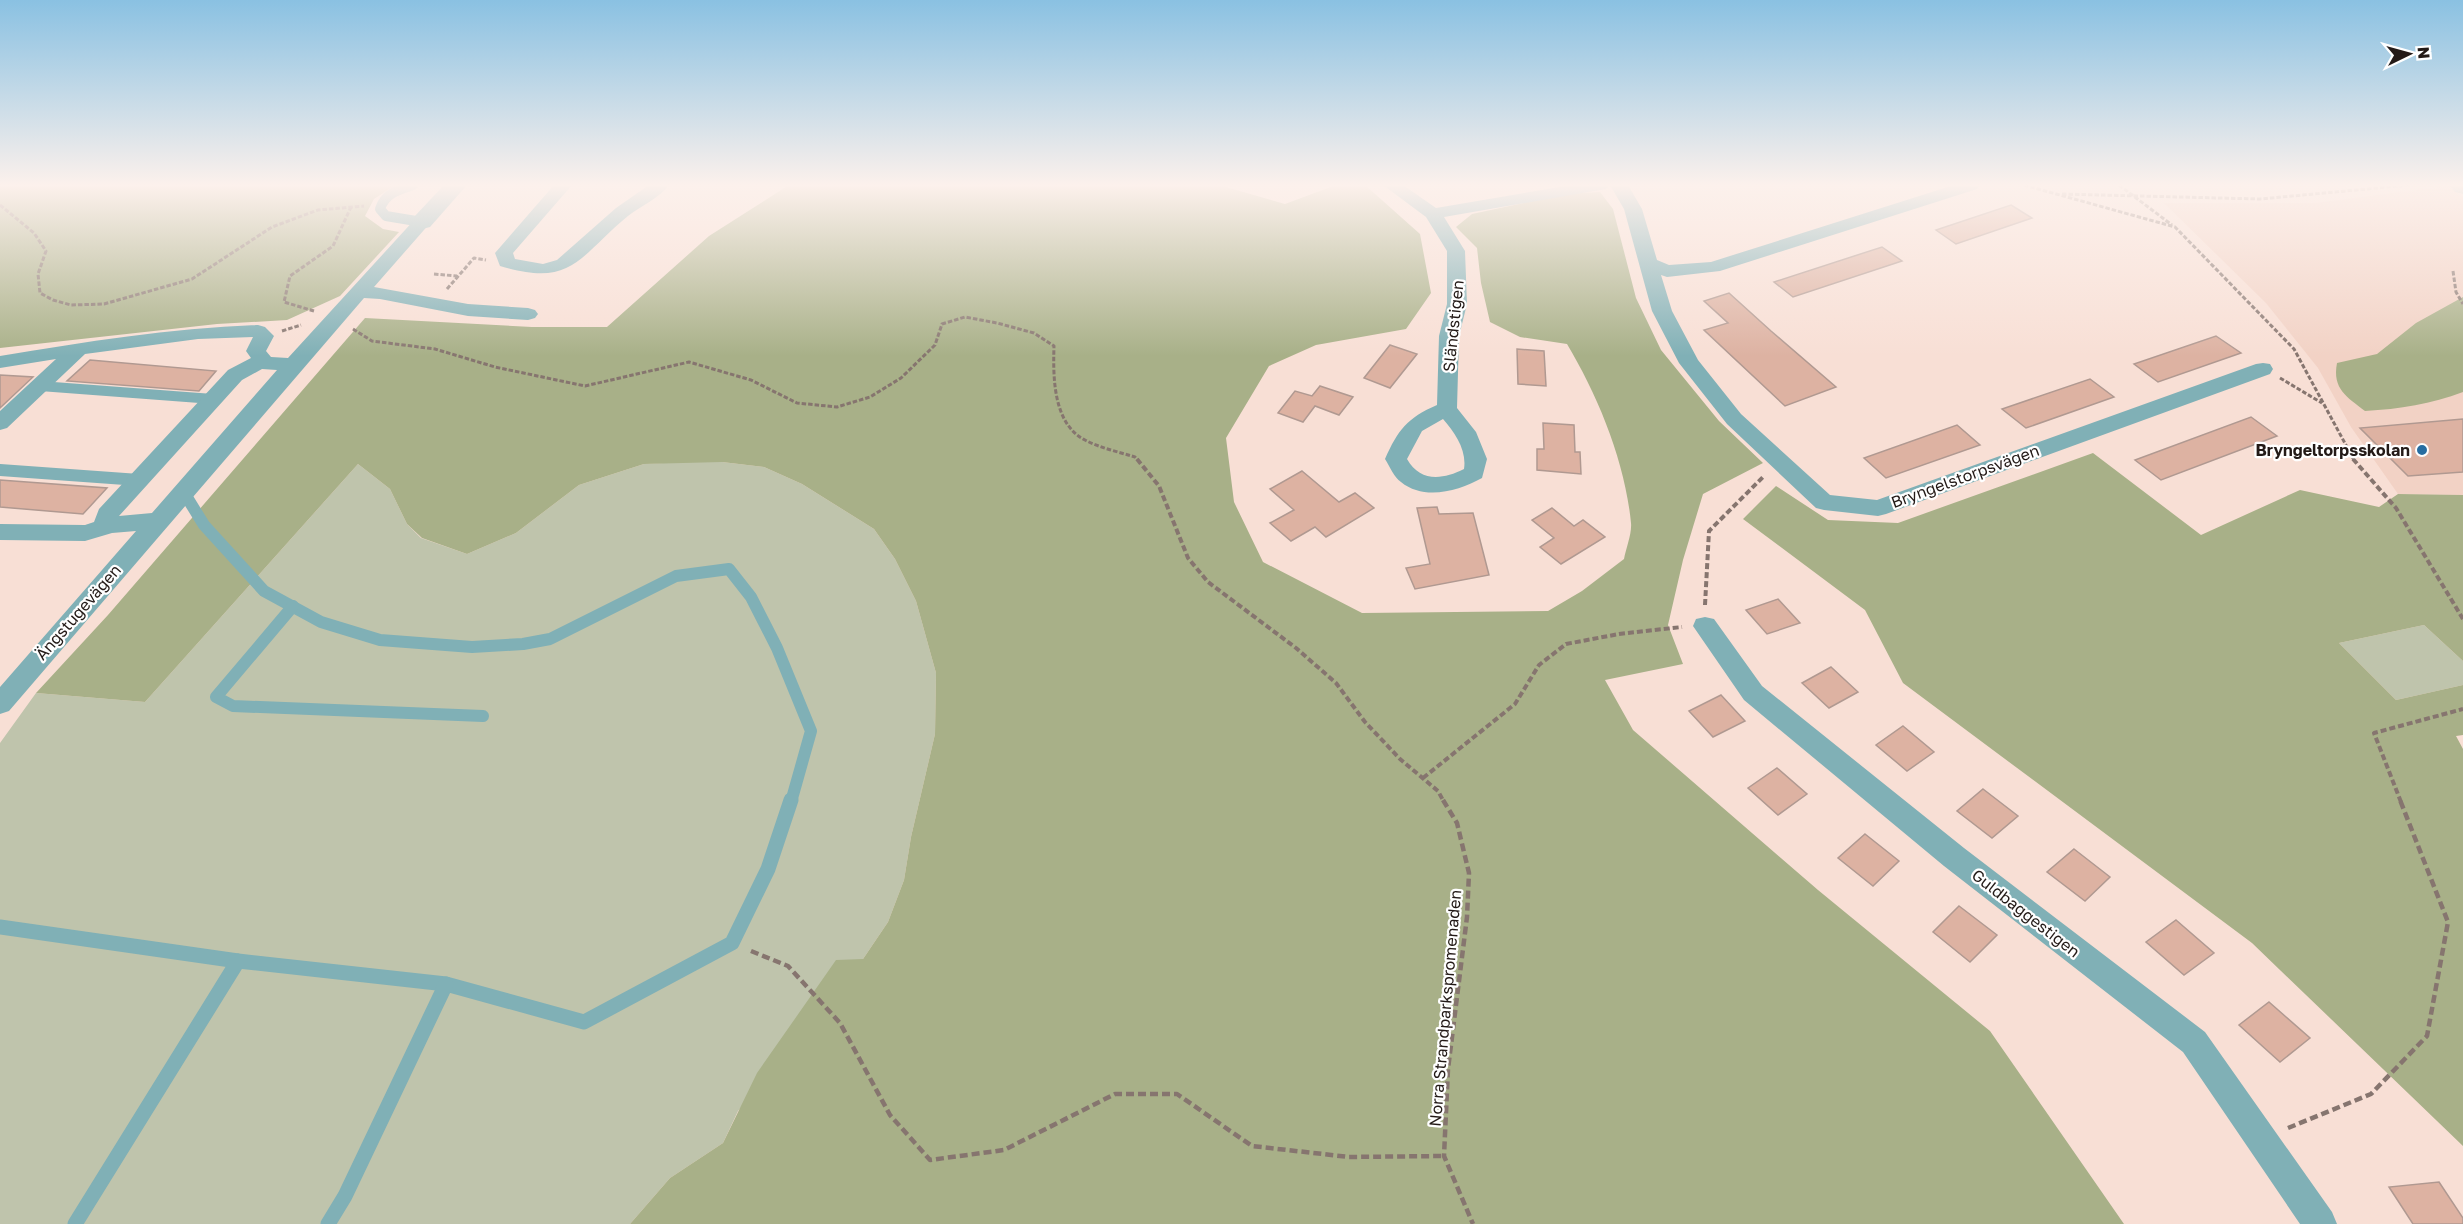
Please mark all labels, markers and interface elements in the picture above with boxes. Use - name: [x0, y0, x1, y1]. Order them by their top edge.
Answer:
- north arrow: [2379, 24, 2439, 84]
- text: N: [2413, 46, 2434, 60]
- street label: Sländstigen: [1438, 279, 1468, 373]
- street label: Bryngelstorpsvägen: [1888, 440, 2042, 512]
- place label: Bryngeltorpsskolan: [2256, 440, 2410, 460]
- marker: Bryngeltorpsskolan: [2415, 443, 2429, 457]
- street label: Ängstugevägen: [31, 560, 125, 664]
- street label: Guldbaggestigen: [1968, 865, 2084, 961]
- street label: Norra Strandparkspromenaden: [1425, 889, 1465, 1127]

